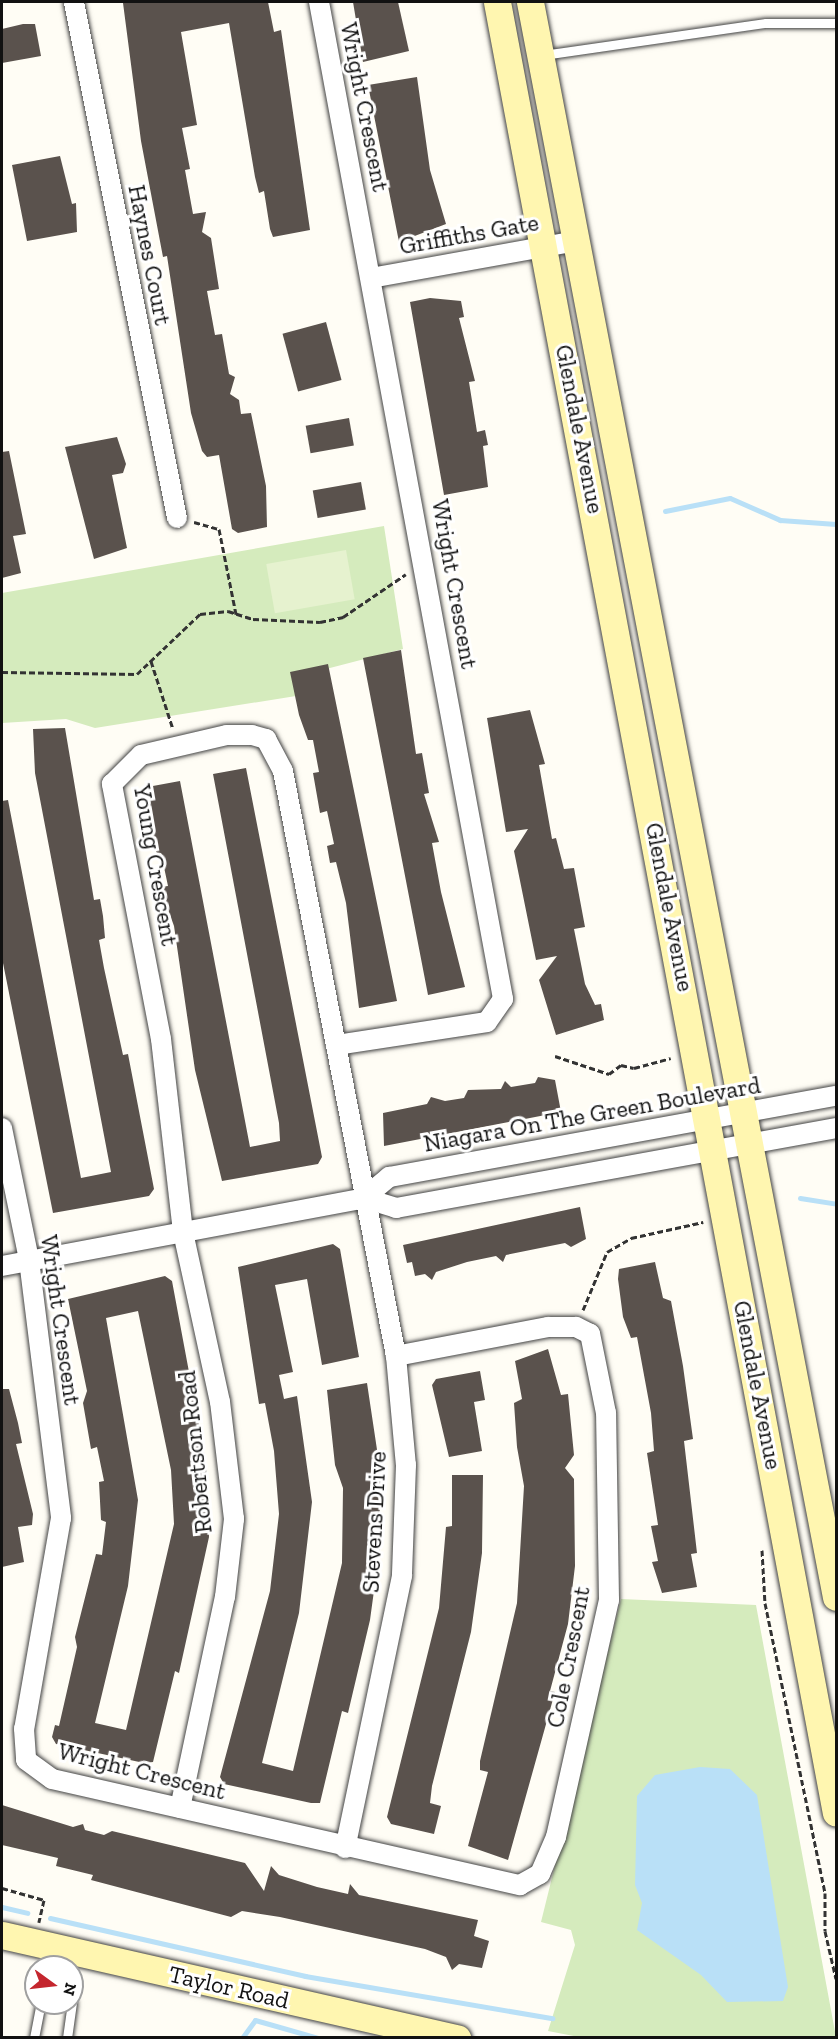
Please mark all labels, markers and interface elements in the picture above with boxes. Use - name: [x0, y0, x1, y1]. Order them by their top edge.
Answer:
- street label: Wright Crescent: [334, 20, 396, 194]
- street label: Haynes Court: [122, 182, 178, 328]
- street label: Griffiths Gate: [397, 208, 541, 260]
- street label: Glendale Avenue: [549, 342, 611, 516]
- street label: Wright Crescent: [426, 497, 484, 671]
- street label: Young Crescent: [128, 782, 184, 948]
- street label: Glendale Avenue: [639, 820, 701, 994]
- street label: Niagara On The Green Boulevard: [421, 1070, 763, 1158]
- street label: Wright Crescent: [35, 1233, 87, 1407]
- street label: Glendale Avenue: [727, 1298, 789, 1472]
- street label: Robertson Road: [172, 1369, 218, 1535]
- street label: Stevens Drive: [356, 1450, 392, 1594]
- street label: Cole Crescent: [540, 1584, 596, 1730]
- street label: Wright Crescent: [55, 1736, 229, 1806]
- north arrow: [24, 1955, 84, 2015]
- street label: Taylor Road: [166, 1959, 292, 2015]
- text: N: [59, 1981, 81, 1998]

